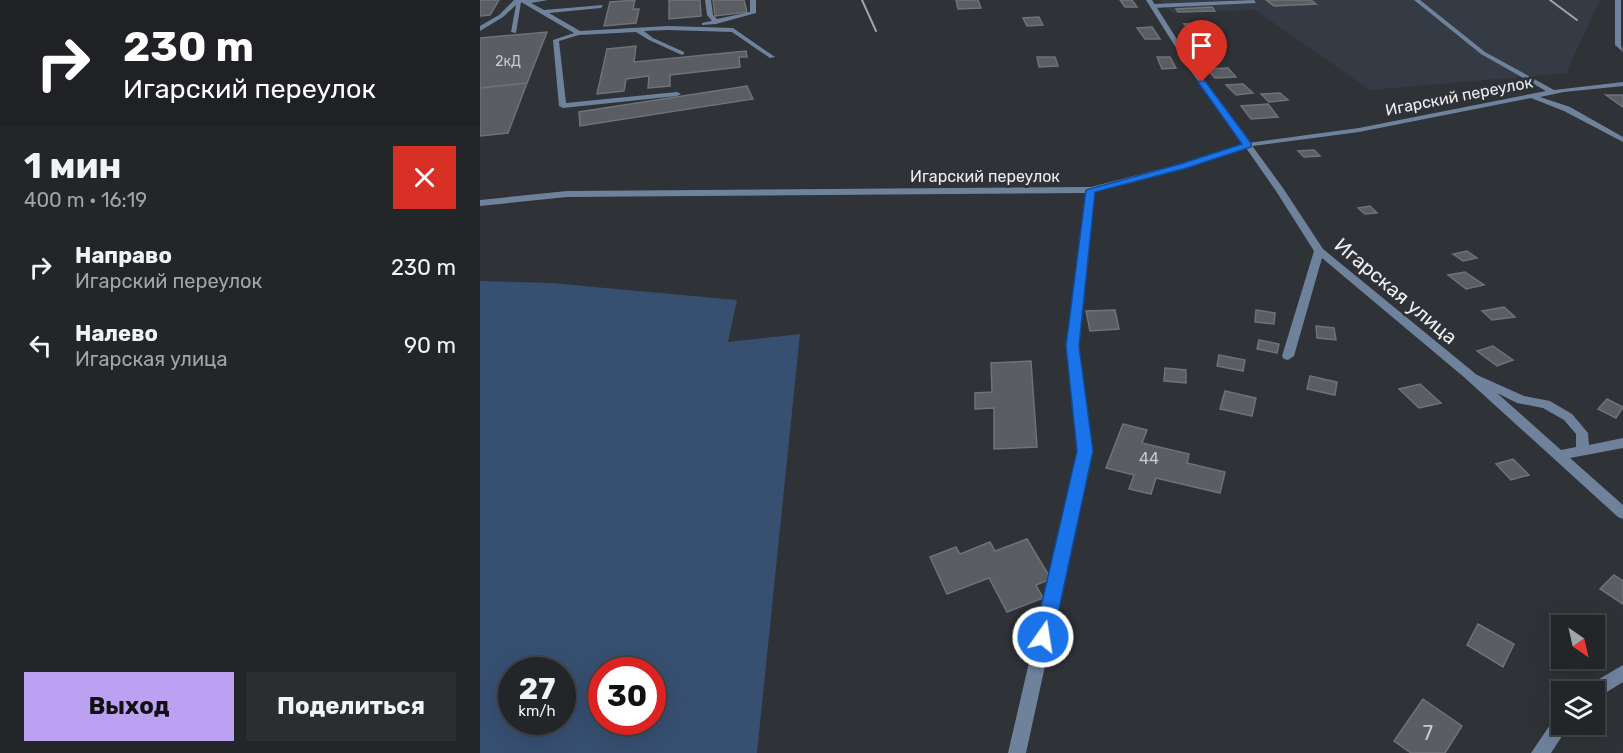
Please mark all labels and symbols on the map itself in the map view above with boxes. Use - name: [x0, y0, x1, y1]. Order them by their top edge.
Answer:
- pin: [1176, 20, 1227, 82]
- house number: 2кД: [495, 53, 521, 70]
- street label: Игарский переулок: [1384, 72, 1535, 120]
- street label: Игарский переулок: [910, 167, 1060, 186]
- street label: Игарская улица: [1330, 233, 1462, 349]
- house number: 44: [1139, 449, 1159, 468]
- position arrow: [1011, 605, 1075, 669]
- north arrow: [1551, 615, 1605, 669]
- speed limit sign: 30: [588, 657, 666, 735]
- house number: 7: [1423, 721, 1433, 745]

